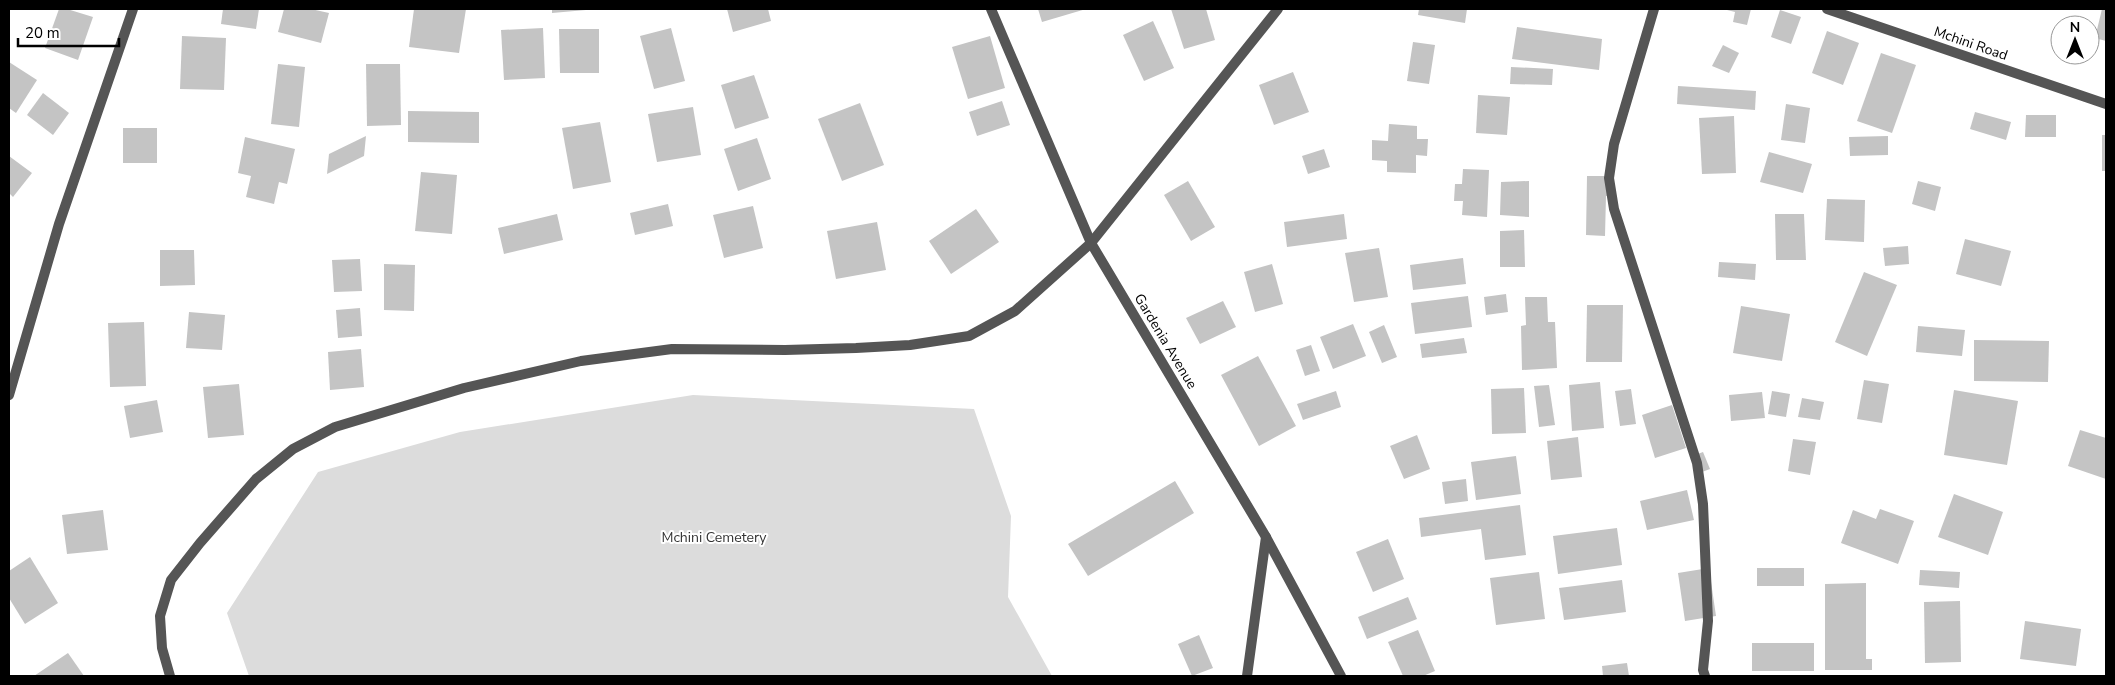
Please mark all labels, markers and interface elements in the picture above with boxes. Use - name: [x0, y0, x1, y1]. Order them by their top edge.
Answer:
- scale bar: [18, 15, 119, 47]
- north arrow: [2050, 15, 2100, 65]
- text: N: [2070, 18, 2080, 37]
- street label: Mchini Road: [1931, 22, 2010, 65]
- text: 20 m: [25, 23, 60, 43]
- street label: Gardenia Avenue: [1130, 290, 1202, 392]
- park label: Mchini Cemetery: [661, 528, 767, 547]

